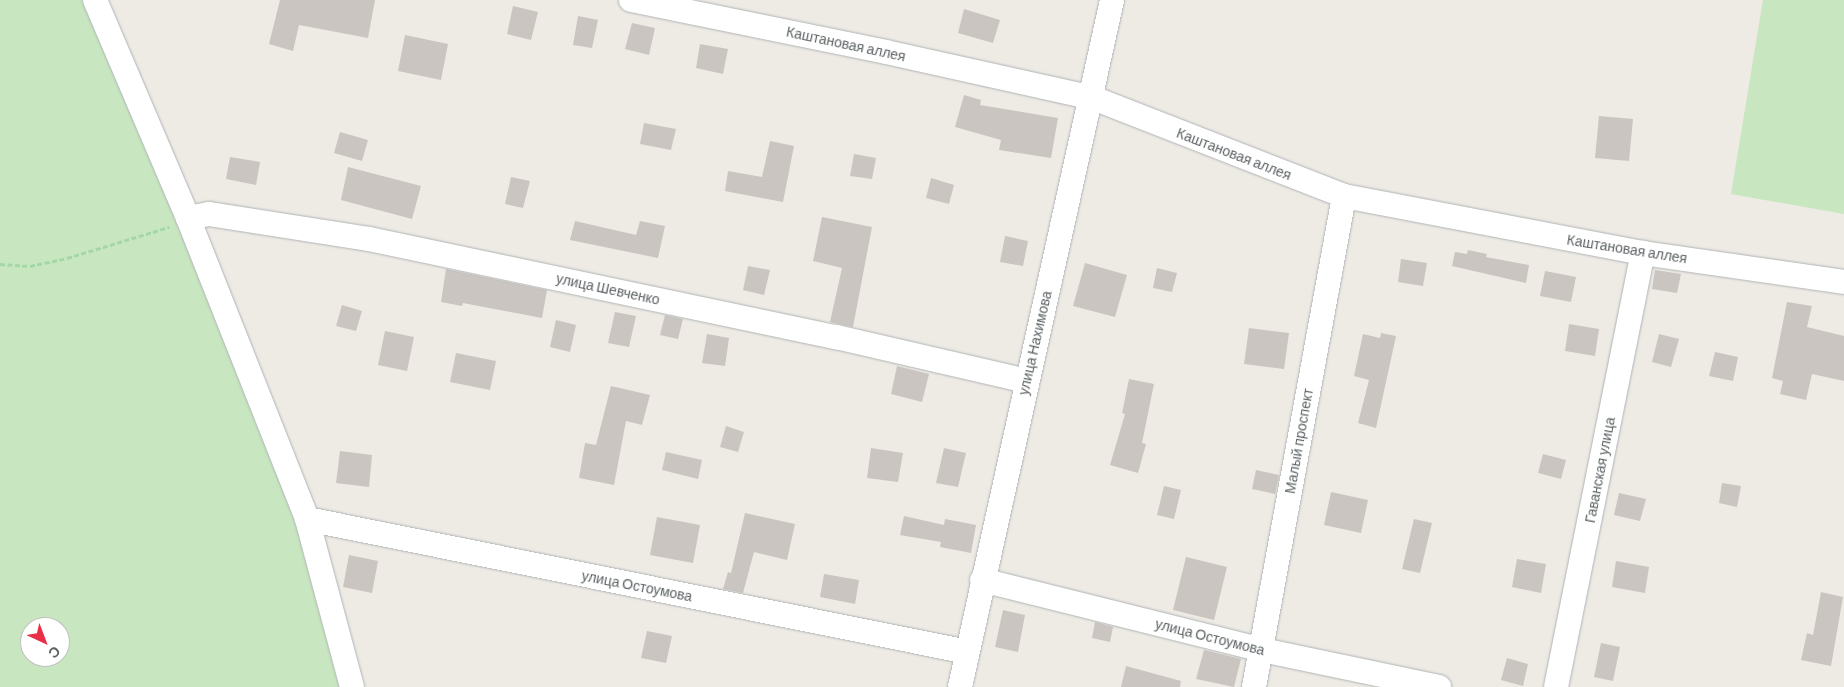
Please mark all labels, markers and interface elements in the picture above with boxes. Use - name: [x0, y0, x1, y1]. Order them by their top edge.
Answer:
- street label: Каштановая аллея: [785, 23, 907, 65]
- street label: Каштановая аллея: [1174, 124, 1294, 184]
- street label: Каштановая аллея: [1566, 231, 1688, 267]
- street label: улица Шевченко: [555, 270, 661, 308]
- street label: улица Нахимова: [1015, 289, 1055, 397]
- street label: Малый проспект: [1281, 387, 1317, 495]
- street label: Гаванская улица: [1582, 416, 1618, 524]
- street label: улица Остоумова: [580, 567, 694, 605]
- street label: улица Остоумова: [1153, 615, 1267, 659]
- north arrow: [20, 617, 70, 667]
- text: С: [45, 643, 64, 662]

